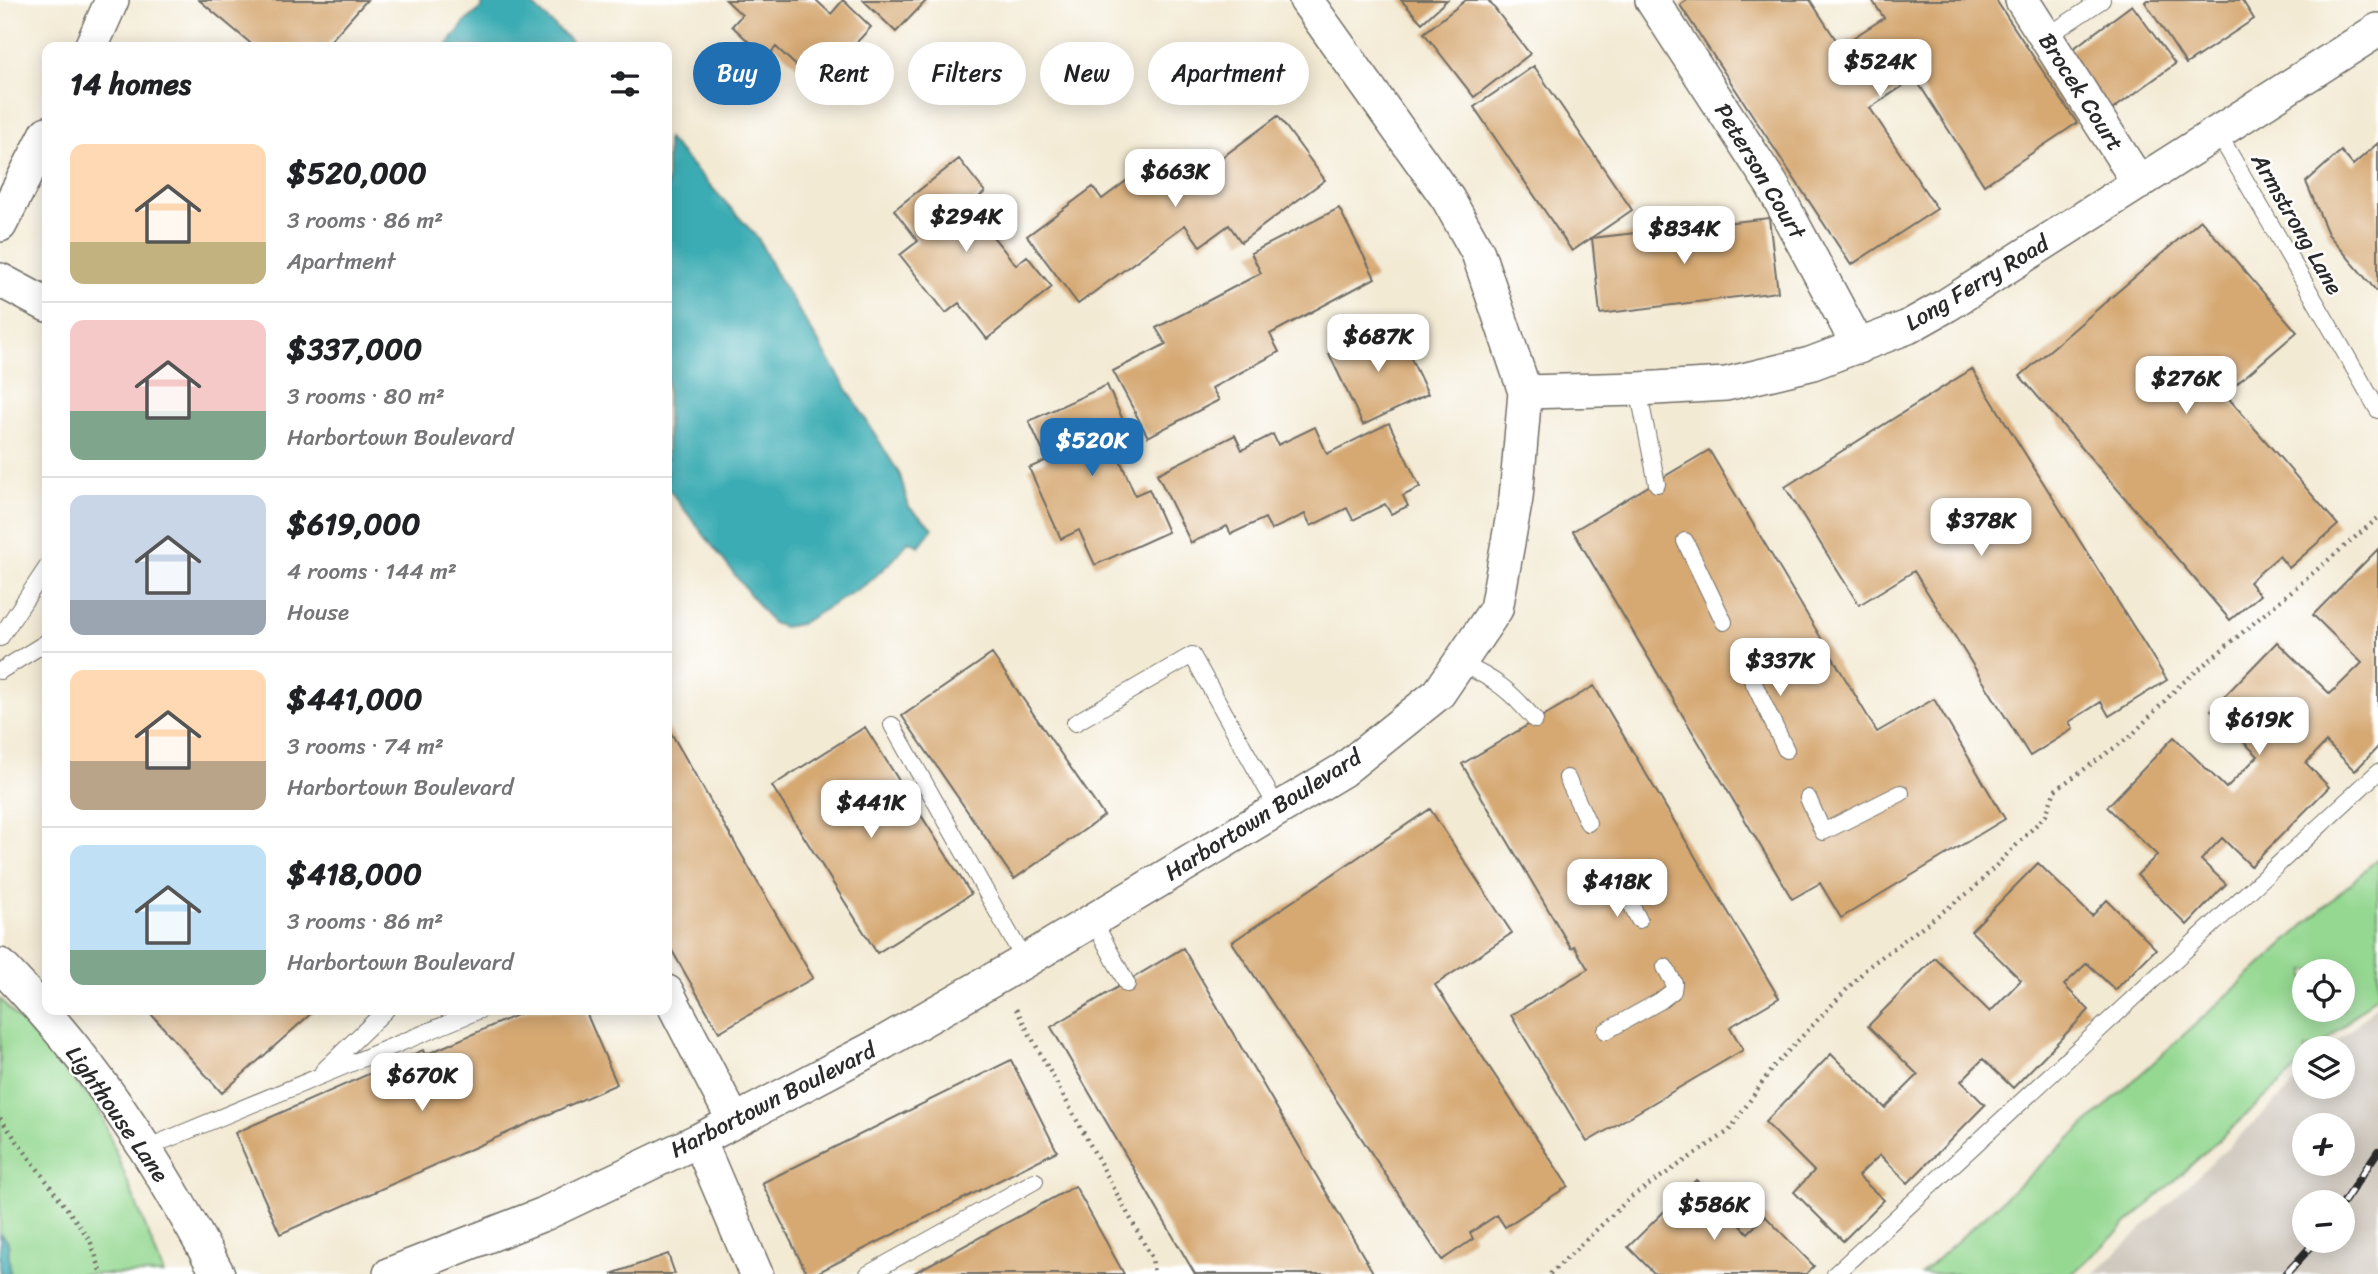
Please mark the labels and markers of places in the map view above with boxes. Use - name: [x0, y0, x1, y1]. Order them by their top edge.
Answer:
- pin: $524K: [1831, 40, 1929, 99]
- pin: $663K: [1126, 150, 1224, 209]
- pin: $294K: [917, 194, 1015, 254]
- pin: $834K: [1635, 206, 1733, 266]
- pin: $687K: [1329, 314, 1427, 374]
- pin: $276K: [2137, 356, 2235, 416]
- pin: $520K: [1043, 419, 1141, 478]
- pin: $378K: [1932, 498, 2030, 558]
- pin: $337K: [1731, 638, 1829, 698]
- pin: $619K: [2210, 698, 2308, 757]
- pin: $441K: [822, 780, 920, 840]
- pin: $418K: [1568, 860, 1666, 919]
- pin: $670K: [373, 1054, 471, 1113]
- pin: $586K: [1665, 1182, 1763, 1242]

